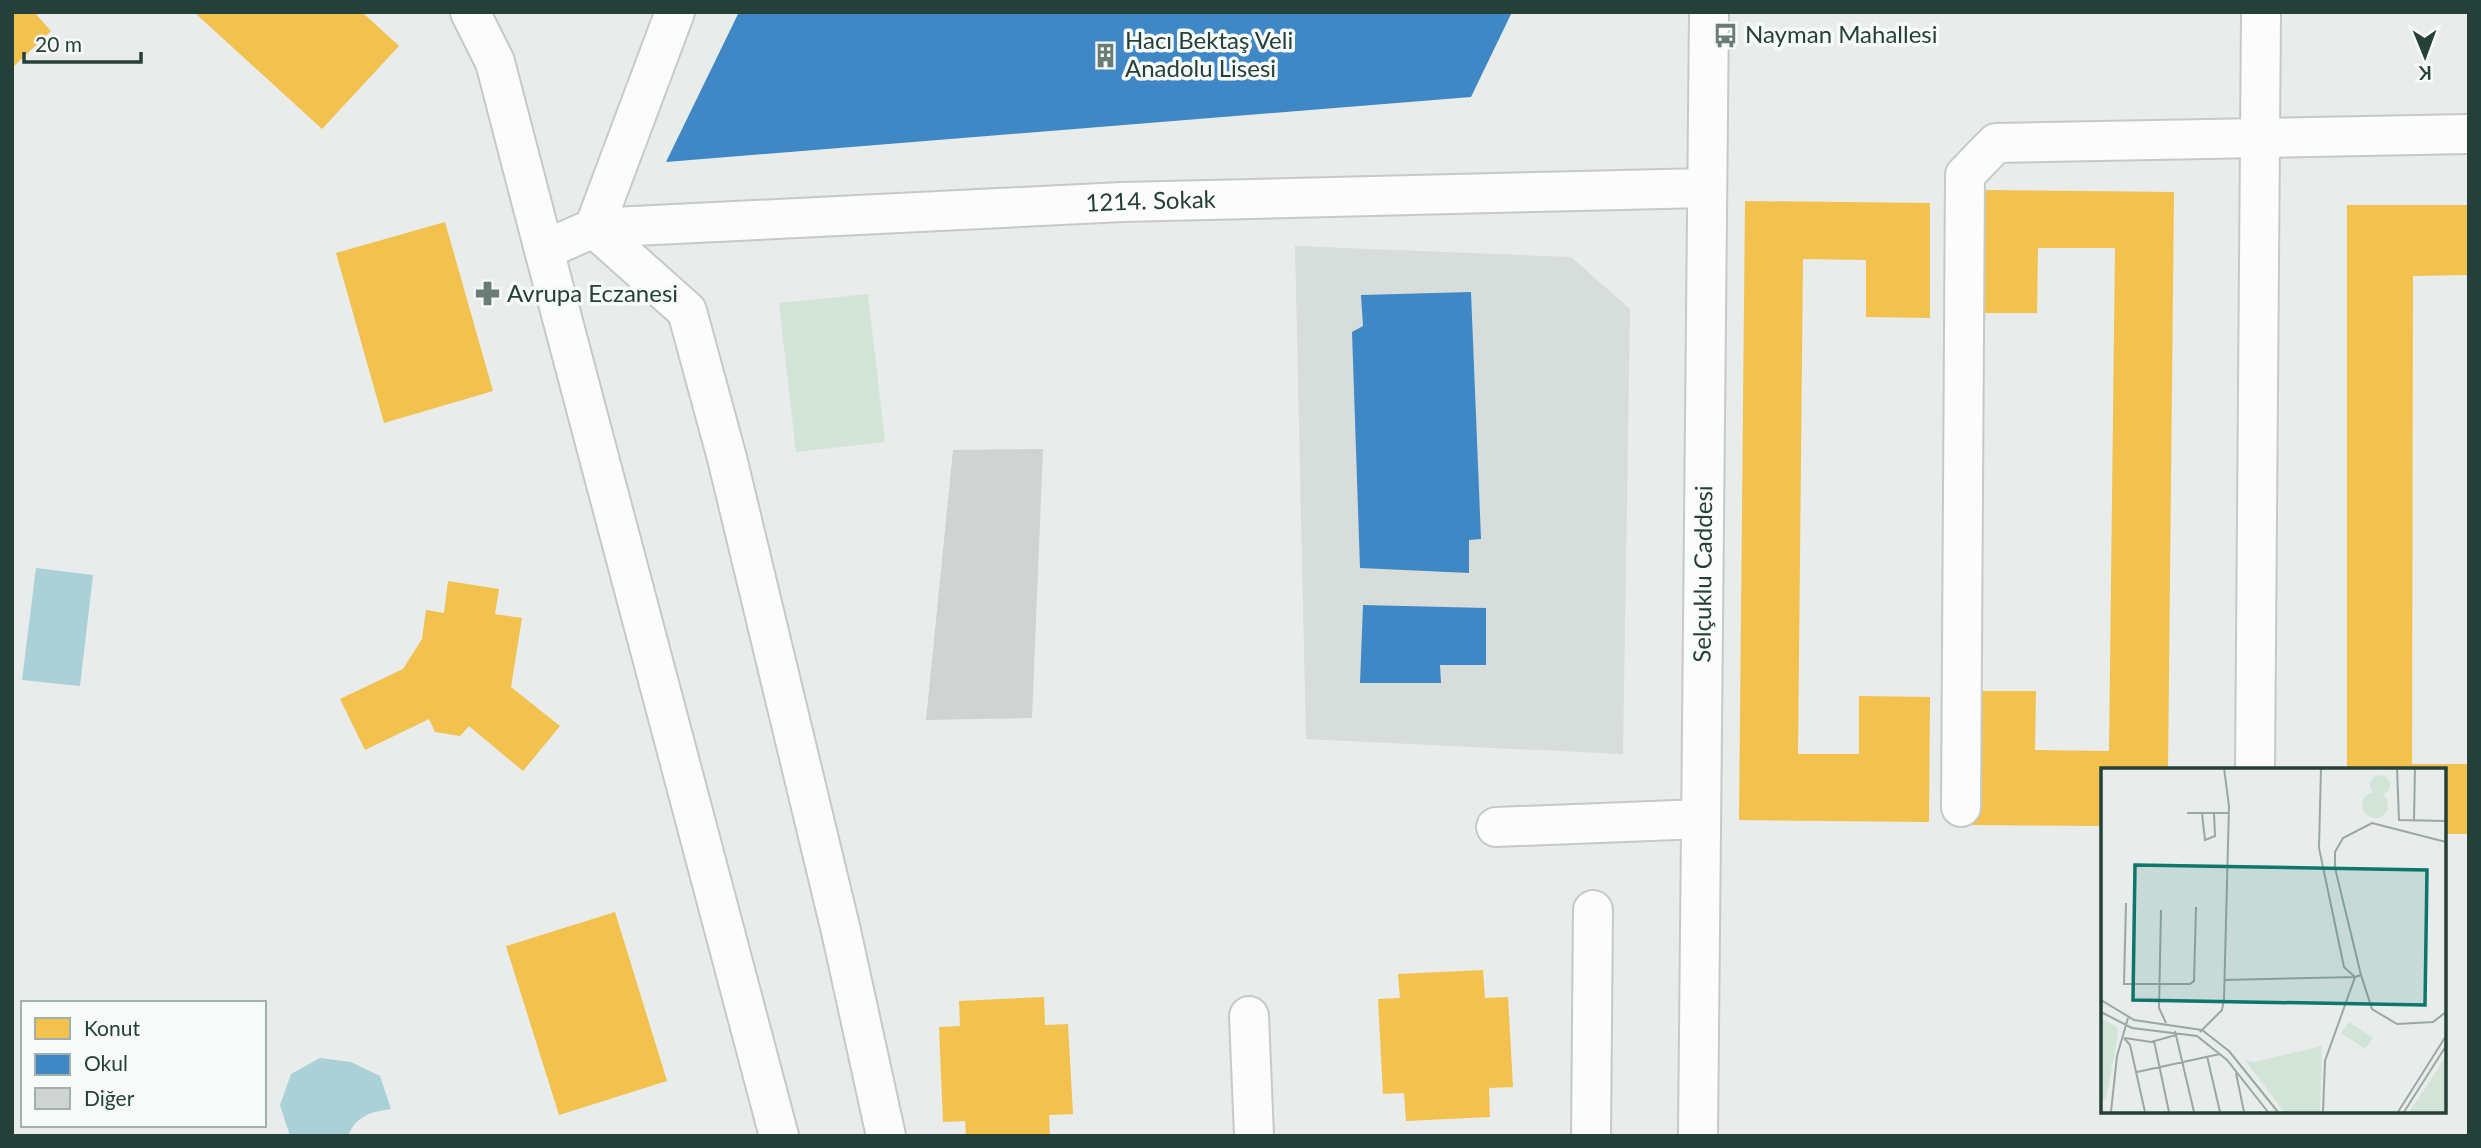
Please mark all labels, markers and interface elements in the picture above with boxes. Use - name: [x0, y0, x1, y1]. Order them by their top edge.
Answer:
- place label: Nayman Mahallesi: [1745, 19, 1938, 48]
- scale bar: [24, 21, 142, 65]
- bus stop icon: Nayman Mahallesi: [1711, 21, 1739, 49]
- north arrow: [2390, 21, 2460, 91]
- place label: Hacı Bektaş Veli Anadolu Lisesi: [1125, 25, 1293, 82]
- text: 20 m: [35, 31, 82, 56]
- building icon: Hacı Bektaş Veli Anadolu Lisesi: [1091, 41, 1119, 69]
- text: K: [2418, 62, 2432, 85]
- street label: 1214. Sokak: [1085, 184, 1217, 217]
- place label: Avrupa Eczanesi: [507, 278, 678, 307]
- pharmacy icon: Avrupa Eczanesi: [473, 280, 501, 308]
- street label: Selçuklu Caddesi: [1687, 485, 1717, 663]
- inset map: [2101, 768, 2446, 1113]
- legend: [21, 1001, 266, 1127]
- text: Konut: [84, 1015, 140, 1040]
- text: Okul: [84, 1050, 128, 1075]
- text: Diğer: [84, 1085, 135, 1110]

